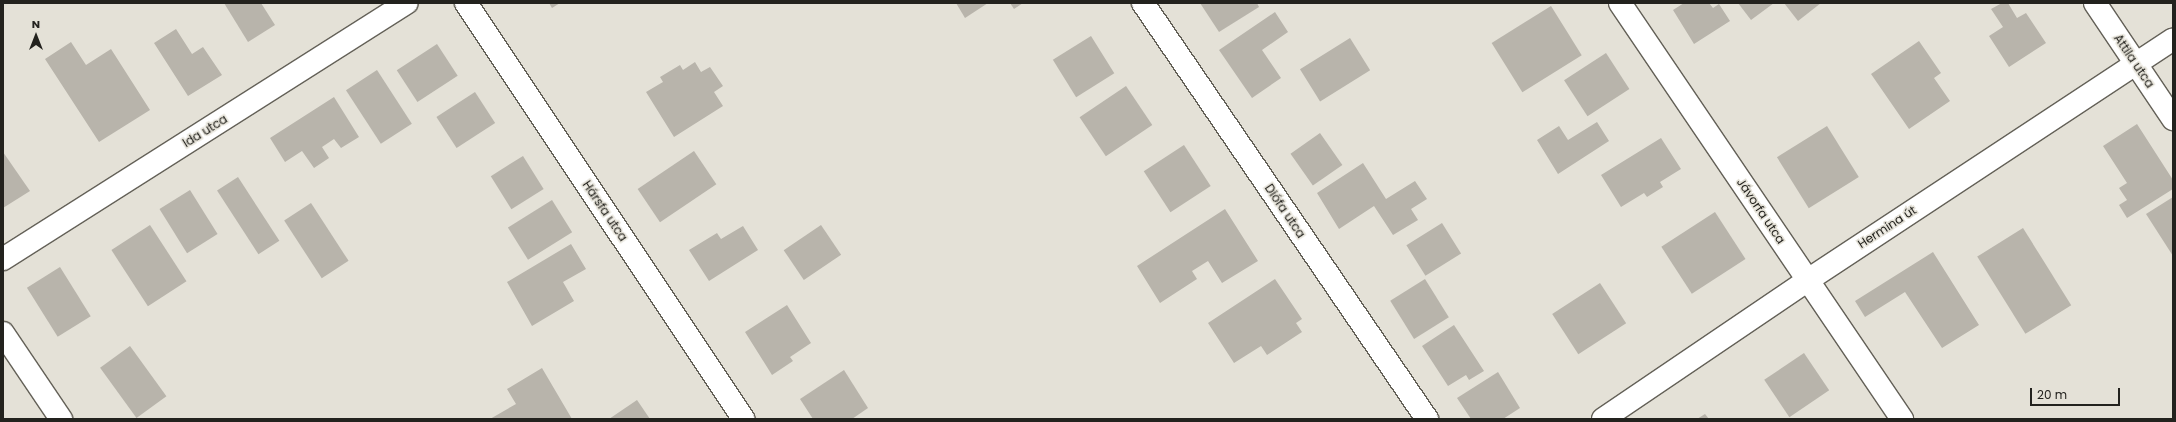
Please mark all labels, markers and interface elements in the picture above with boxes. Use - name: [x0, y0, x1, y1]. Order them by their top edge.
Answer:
- north arrow: [16, 16, 56, 56]
- text: N: [32, 16, 40, 32]
- street label: Attila utca: [2111, 31, 2157, 91]
- street label: Ida utca: [180, 112, 230, 150]
- street label: Jávorfa utca: [1734, 175, 1788, 247]
- street label: Hársfa utca: [579, 178, 631, 244]
- street label: Diófa utca: [1262, 181, 1308, 241]
- street label: Hermina út: [1855, 203, 1919, 251]
- scale bar: [2032, 380, 2122, 406]
- text: 20 m: [2037, 386, 2067, 403]

